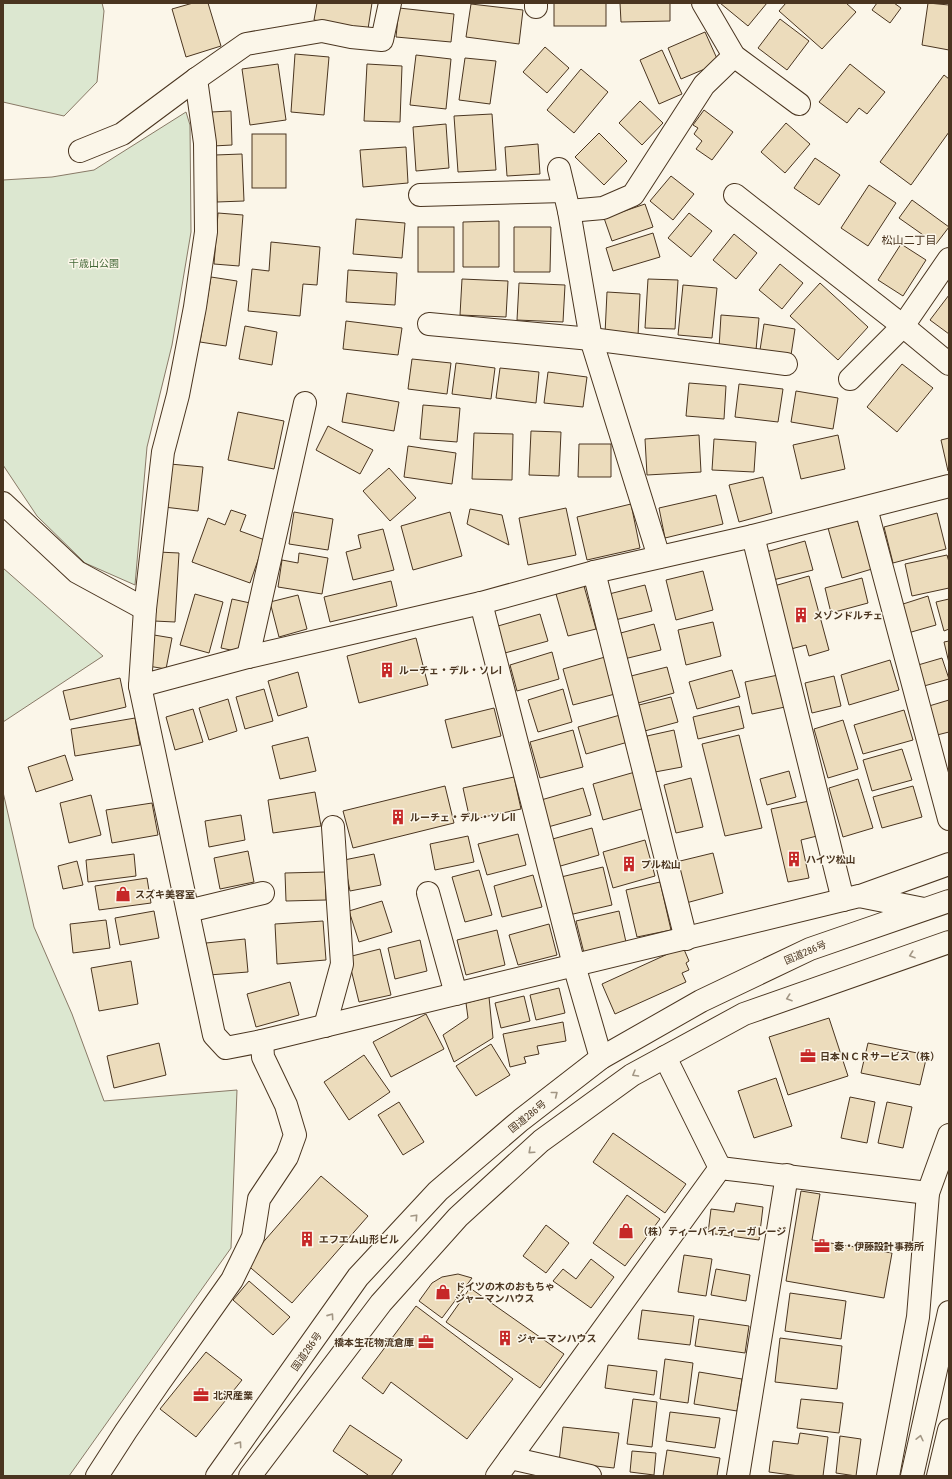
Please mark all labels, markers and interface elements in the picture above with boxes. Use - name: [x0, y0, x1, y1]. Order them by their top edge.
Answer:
- district label: 松山二丁目: [882, 234, 937, 247]
- park label: 千歳山公園: [69, 258, 119, 269]
- building icon: メゾンドルチェ: [792, 606, 810, 624]
- place label: メゾンドルチェ: [813, 610, 883, 621]
- building icon: ルーチェ・デル・ソレI: [378, 661, 396, 679]
- place label: ルーチェ・デル・ソレI: [399, 665, 502, 676]
- building icon: ルーチェ・デル・ソレII: [389, 808, 407, 826]
- place label: ルーチェ・デル・ソレII: [410, 812, 516, 823]
- building icon: ハイツ松山: [785, 850, 803, 868]
- place label: ハイツ松山: [806, 854, 856, 865]
- building icon: プル松山: [620, 855, 638, 873]
- place label: プル松山: [641, 859, 681, 870]
- shop icon: スズキ美容室: [114, 885, 132, 903]
- place label: スズキ美容室: [135, 889, 195, 900]
- street label: 国道286号: [782, 939, 828, 966]
- one-way arrow: [909, 950, 916, 959]
- one-way arrow: [786, 993, 793, 1002]
- office icon: 日本ＮＣＲサービス（株）: [799, 1047, 817, 1065]
- place label: 日本ＮＣＲサービス（株）: [820, 1051, 940, 1062]
- one-way arrow: [632, 1069, 639, 1076]
- one-way arrow: [550, 1092, 557, 1099]
- street label: 国道286号: [506, 1098, 548, 1135]
- one-way arrow: [528, 1146, 536, 1153]
- one-way arrow: [410, 1214, 417, 1221]
- shop icon: （株）ティーバイティーガレージ: [617, 1222, 635, 1240]
- place label: （株）ティーバイティーガレージ: [638, 1226, 786, 1237]
- building icon: エフエム山形ビル: [298, 1230, 316, 1248]
- place label: エフエム山形ビル: [319, 1234, 399, 1245]
- office icon: 秦・伊藤設計事務所: [813, 1237, 831, 1255]
- place label: 秦・伊藤設計事務所: [834, 1241, 924, 1252]
- place label: ドイツの木のおもちゃ ジャーマンハウス: [455, 1281, 555, 1304]
- shop icon: ドイツの木のおもちゃ ジャーマンハウス: [434, 1283, 452, 1301]
- one-way arrow: [326, 1313, 333, 1320]
- building icon: ジャーマンハウス: [496, 1329, 514, 1347]
- street label: 国道286号: [289, 1330, 324, 1373]
- office icon: 橋本生花物流倉庫: [417, 1333, 435, 1351]
- place label: ジャーマンハウス: [517, 1333, 597, 1344]
- place label: 橋本生花物流倉庫: [334, 1337, 414, 1348]
- office icon: 北沢産業: [192, 1386, 210, 1404]
- place label: 北沢産業: [213, 1390, 253, 1401]
- one-way arrow: [916, 1435, 924, 1441]
- one-way arrow: [234, 1442, 241, 1449]

